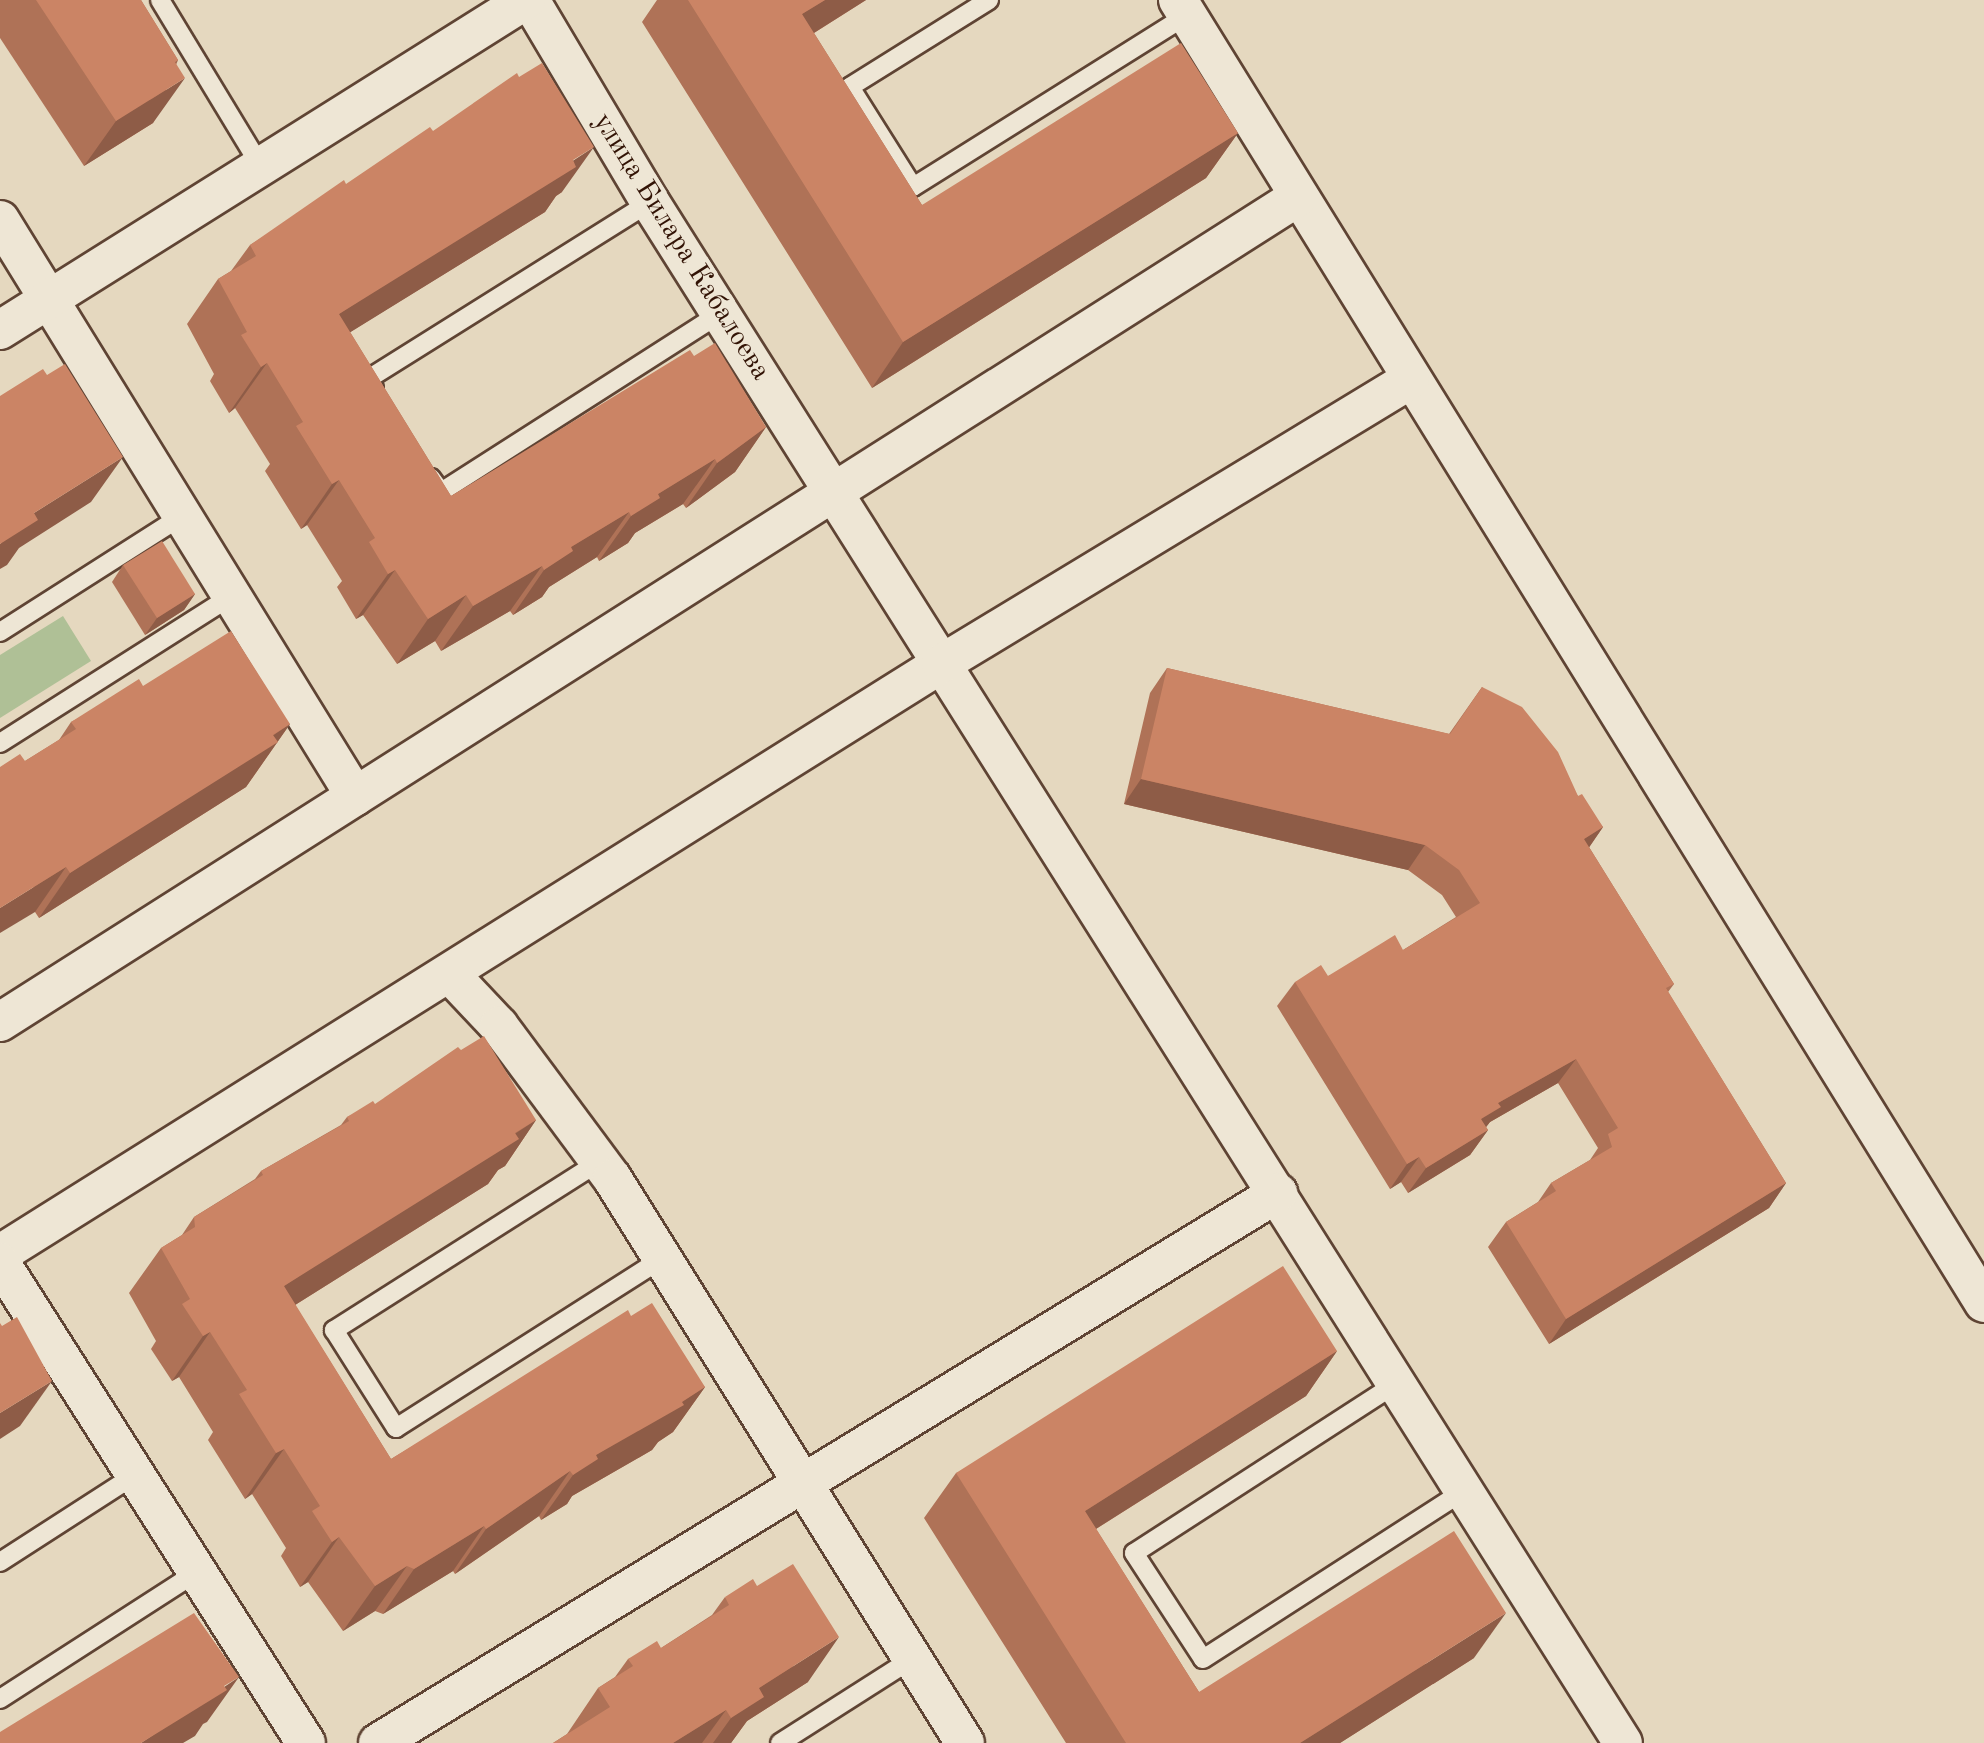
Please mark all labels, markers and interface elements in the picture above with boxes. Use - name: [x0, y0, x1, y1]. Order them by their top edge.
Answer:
- street label: улица Билара Кабалоева: [585, 107, 777, 387]

